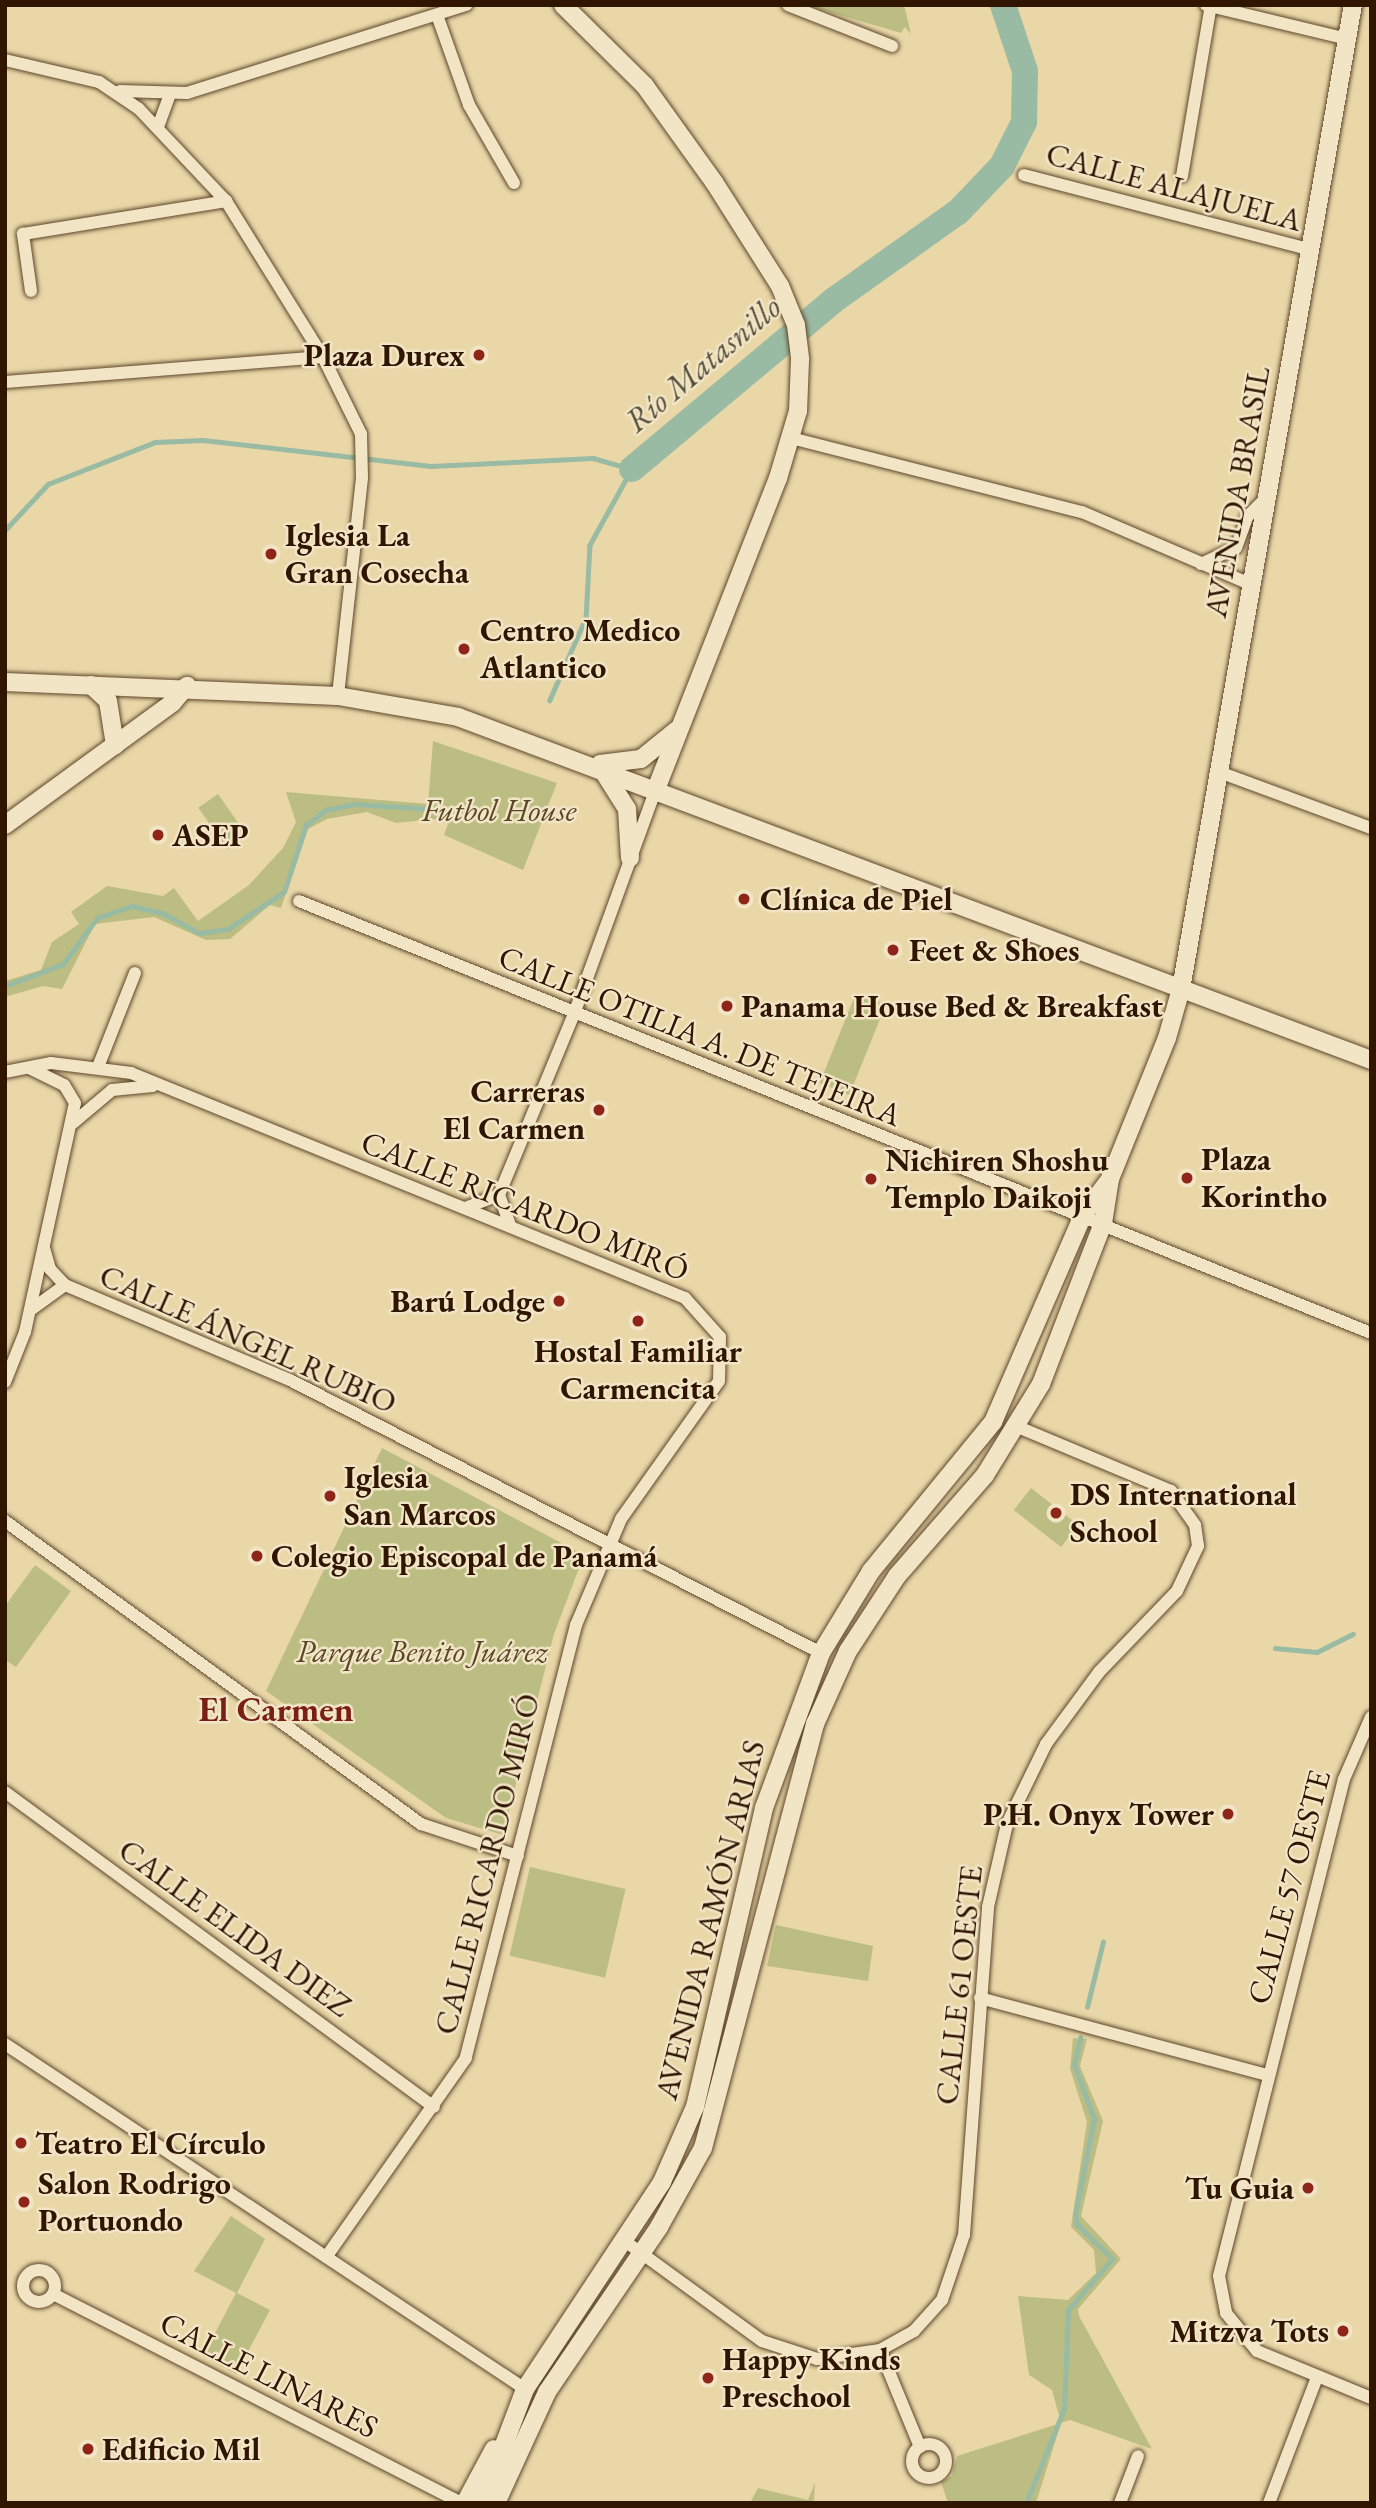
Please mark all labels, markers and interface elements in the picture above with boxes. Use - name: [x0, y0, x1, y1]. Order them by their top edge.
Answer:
- street label: CALLE ALAJUELA: [1042, 134, 1306, 240]
- water label: Río Matasnillo: [617, 287, 789, 441]
- place label: Plaza Durex: [303, 336, 465, 374]
- marker: Plaza Durex: [471, 347, 487, 363]
- street label: AVENIDA BRASIL: [1196, 363, 1278, 621]
- place label: Iglesia La Gran Cosecha: [285, 517, 469, 592]
- marker: Iglesia La Gran Cosecha: [263, 546, 279, 562]
- place label: Centro Medico Atlantico: [480, 612, 680, 687]
- marker: Centro Medico Atlantico: [454, 639, 474, 659]
- park label: Futbol House: [422, 791, 576, 829]
- place label: ASEP: [172, 816, 249, 854]
- marker: ASEP: [150, 827, 166, 843]
- place label: Clínica de Piel: [760, 880, 952, 918]
- marker: Clínica de Piel: [734, 889, 754, 909]
- place label: Feet & Shoes: [909, 931, 1080, 969]
- street label: CALLE OTILIA A. DE TEJEIRA: [493, 937, 907, 1135]
- marker: Feet & Shoes: [883, 940, 903, 960]
- place label: Panama House Bed & Breakfast: [741, 987, 1163, 1025]
- marker: Panama House Bed & Breakfast: [719, 998, 735, 1014]
- place label: Carreras El Carmen: [443, 1073, 585, 1148]
- marker: Carreras El Carmen: [591, 1102, 607, 1118]
- street label: CALLE RICARDO MIRÓ: [356, 1123, 694, 1289]
- place label: Plaza Korintho: [1201, 1141, 1327, 1216]
- place label: Nichiren Shoshu Templo Daikoji: [885, 1142, 1109, 1217]
- marker: Plaza Korintho: [1179, 1170, 1195, 1186]
- marker: Nichiren Shoshu Templo Daikoji: [863, 1171, 879, 1187]
- street label: CALLE ÁNGEL RUBIO: [93, 1256, 403, 1422]
- place label: Barú Lodge: [390, 1282, 545, 1320]
- marker: Barú Lodge: [551, 1293, 567, 1309]
- marker: Hostal Familiar Carmencita: [630, 1313, 646, 1329]
- place label: Hostal Familiar Carmencita: [534, 1333, 742, 1408]
- place label: Iglesia San Marcos: [344, 1459, 496, 1534]
- place label: DS International School: [1070, 1476, 1297, 1551]
- marker: Iglesia San Marcos: [322, 1488, 338, 1504]
- marker: DS International School: [1048, 1505, 1064, 1521]
- place label: Colegio Episcopal de Panamá: [271, 1537, 657, 1575]
- marker: Colegio Episcopal de Panamá: [249, 1548, 265, 1564]
- park label: Parque Benito Juárez: [296, 1632, 548, 1670]
- district label: El Carmen: [198, 1688, 354, 1730]
- street label: CALLE RICARDO MIRÓ: [426, 1690, 548, 2038]
- street label: AVENIDA RAMÓN ARIAS: [647, 1736, 773, 2104]
- street label: CALLE 57 OESTE: [1239, 1766, 1339, 2008]
- place label: P.H. Onyx Tower: [983, 1795, 1214, 1833]
- marker: P.H. Onyx Tower: [1220, 1806, 1236, 1822]
- street label: CALLE ELIDA DIEZ: [111, 1831, 359, 2025]
- street label: CALLE 61 OESTE: [927, 1863, 991, 2107]
- place label: Teatro El Círculo: [35, 2124, 266, 2162]
- marker: Teatro El Círculo: [13, 2135, 29, 2151]
- place label: Salon Rodrigo Portuondo: [38, 2165, 231, 2240]
- place label: Tu Guia: [1185, 2169, 1294, 2207]
- marker: Tu Guia: [1300, 2180, 1316, 2196]
- marker: Salon Rodrigo Portuondo: [16, 2194, 32, 2210]
- street label: CALLE LINARES: [154, 2304, 384, 2446]
- place label: Mitzva Tots: [1169, 2312, 1329, 2350]
- marker: Mitzva Tots: [1335, 2323, 1351, 2339]
- place label: Happy Kinds Preschool: [722, 2341, 901, 2416]
- marker: Happy Kinds Preschool: [700, 2370, 716, 2386]
- place label: Edificio Mil: [102, 2430, 260, 2468]
- marker: Edificio Mil: [80, 2441, 96, 2457]

